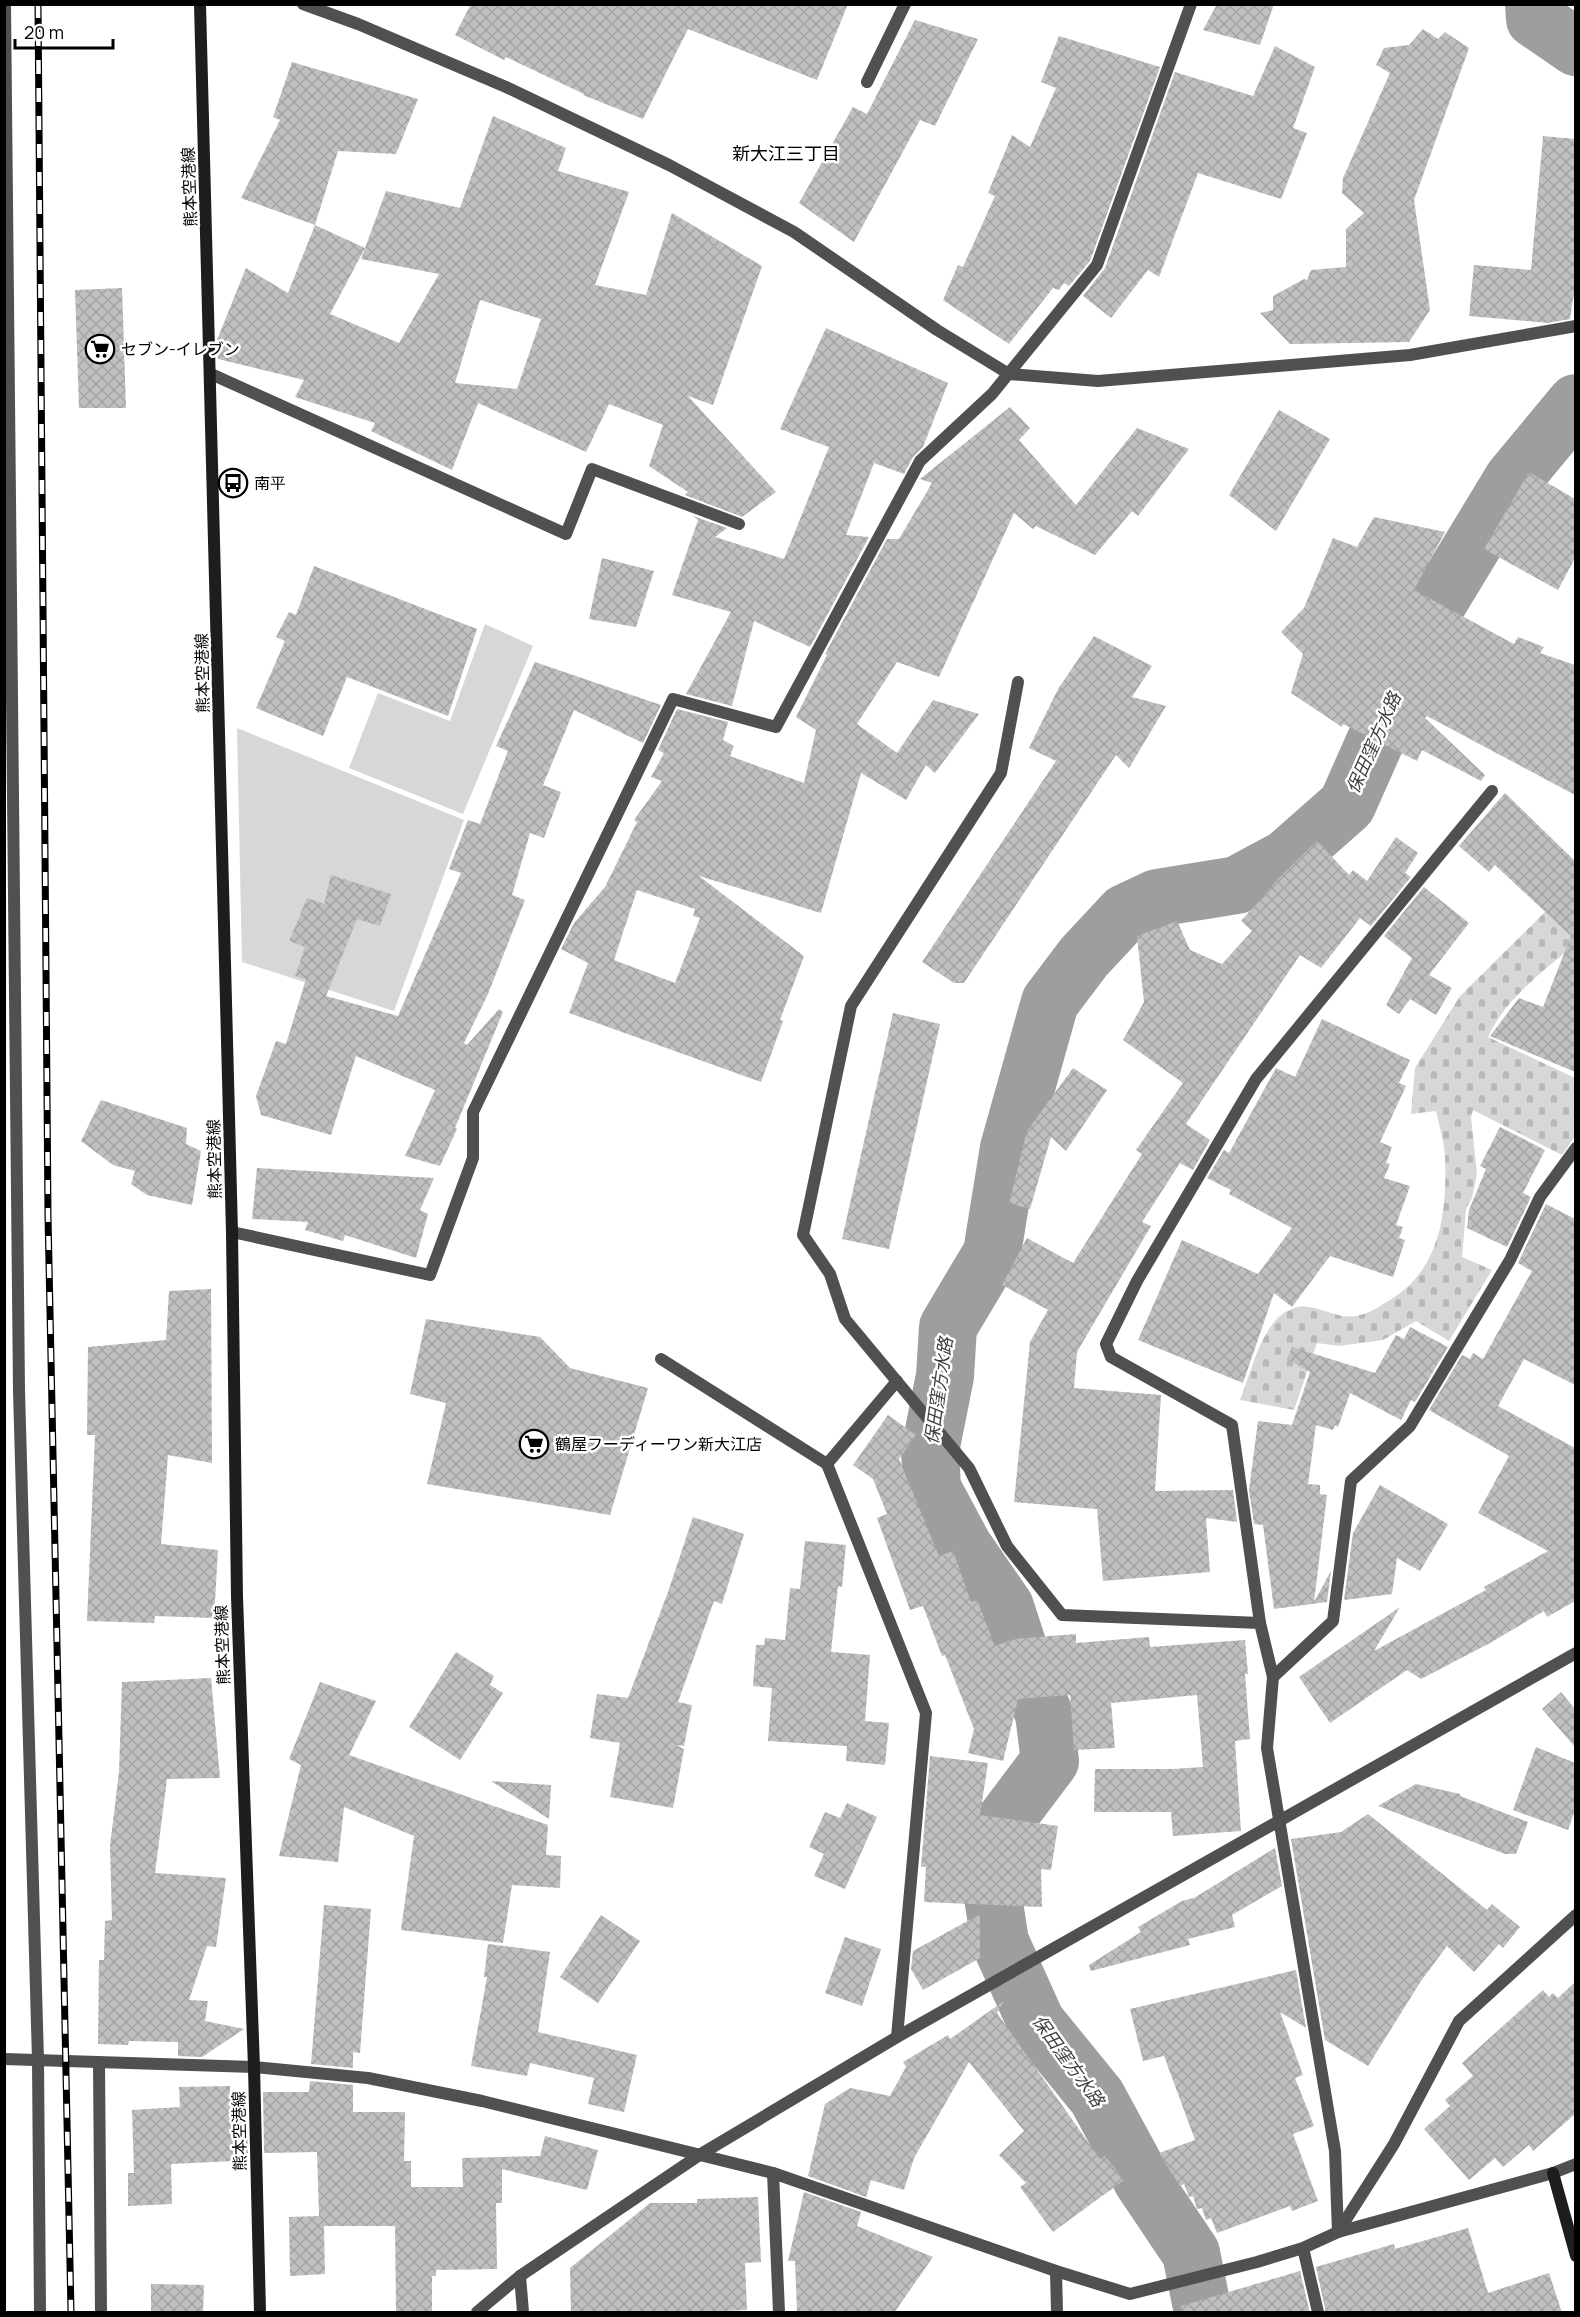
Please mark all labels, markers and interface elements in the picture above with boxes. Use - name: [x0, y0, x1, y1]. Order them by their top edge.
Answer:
- scale bar: [15, 12, 112, 50]
- text: 20 m: [24, 20, 64, 44]
- district label: 新大江三丁目: [732, 141, 840, 165]
- street label: 熊本空港線: [177, 147, 201, 227]
- supermarket icon: セブン-イレブン: [84, 333, 116, 365]
- place label: セブン-イレブン: [121, 338, 240, 360]
- bus stop icon: 南平: [217, 467, 249, 499]
- place label: 南平: [254, 472, 286, 494]
- street label: 熊本空港線: [190, 633, 214, 713]
- water label: 保田窪方水路: [1340, 687, 1407, 797]
- street label: 熊本空港線: [202, 1119, 226, 1199]
- water label: 保田窪方水路: [919, 1334, 958, 1446]
- supermarket icon: 鶴屋フーディーワン新大江店: [518, 1428, 550, 1460]
- place label: 鶴屋フーディーワン新大江店: [555, 1433, 762, 1455]
- street label: 熊本空港線: [210, 1605, 234, 1685]
- water label: 保田窪方水路: [1027, 2010, 1111, 2113]
- street label: 熊本空港線: [227, 2091, 251, 2171]

